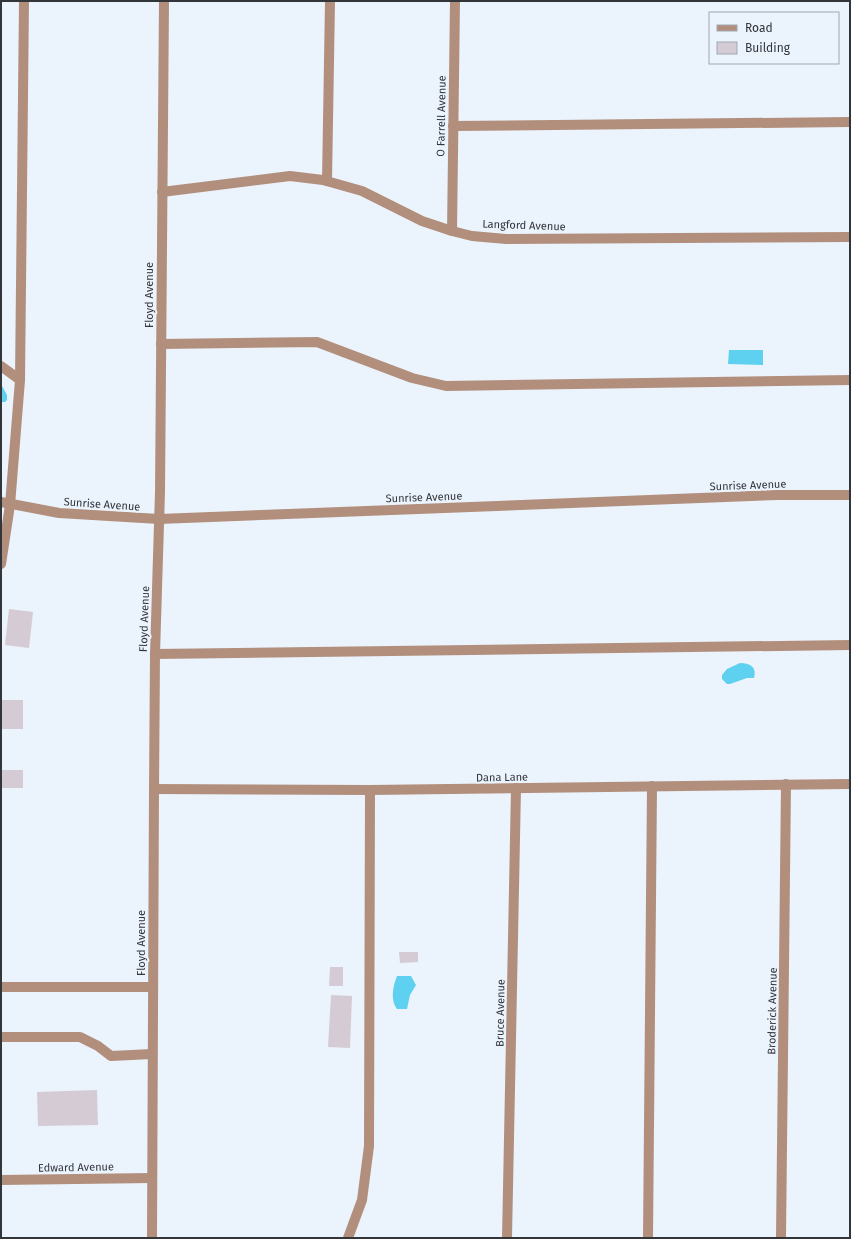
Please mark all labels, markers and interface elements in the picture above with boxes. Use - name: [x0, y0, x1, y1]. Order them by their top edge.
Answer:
- legend: [709, 12, 839, 64]
- text: Road: [745, 21, 773, 35]
- text: Building: [745, 41, 791, 55]
- street label: O Farrell Avenue: [434, 75, 449, 157]
- street label: Langford Avenue: [482, 218, 566, 233]
- street label: Floyd Avenue: [143, 262, 156, 328]
- street label: Sunrise Avenue: [709, 478, 787, 493]
- street label: Sunrise Avenue: [385, 490, 463, 505]
- street label: Sunrise Avenue: [63, 495, 141, 514]
- street label: Floyd Avenue: [137, 586, 152, 652]
- street label: Dana Lane: [476, 771, 528, 784]
- street label: Floyd Avenue: [135, 910, 148, 976]
- street label: Broderick Avenue: [765, 967, 780, 1055]
- street label: Bruce Avenue: [493, 979, 508, 1047]
- street label: Edward Avenue: [38, 1160, 114, 1175]

